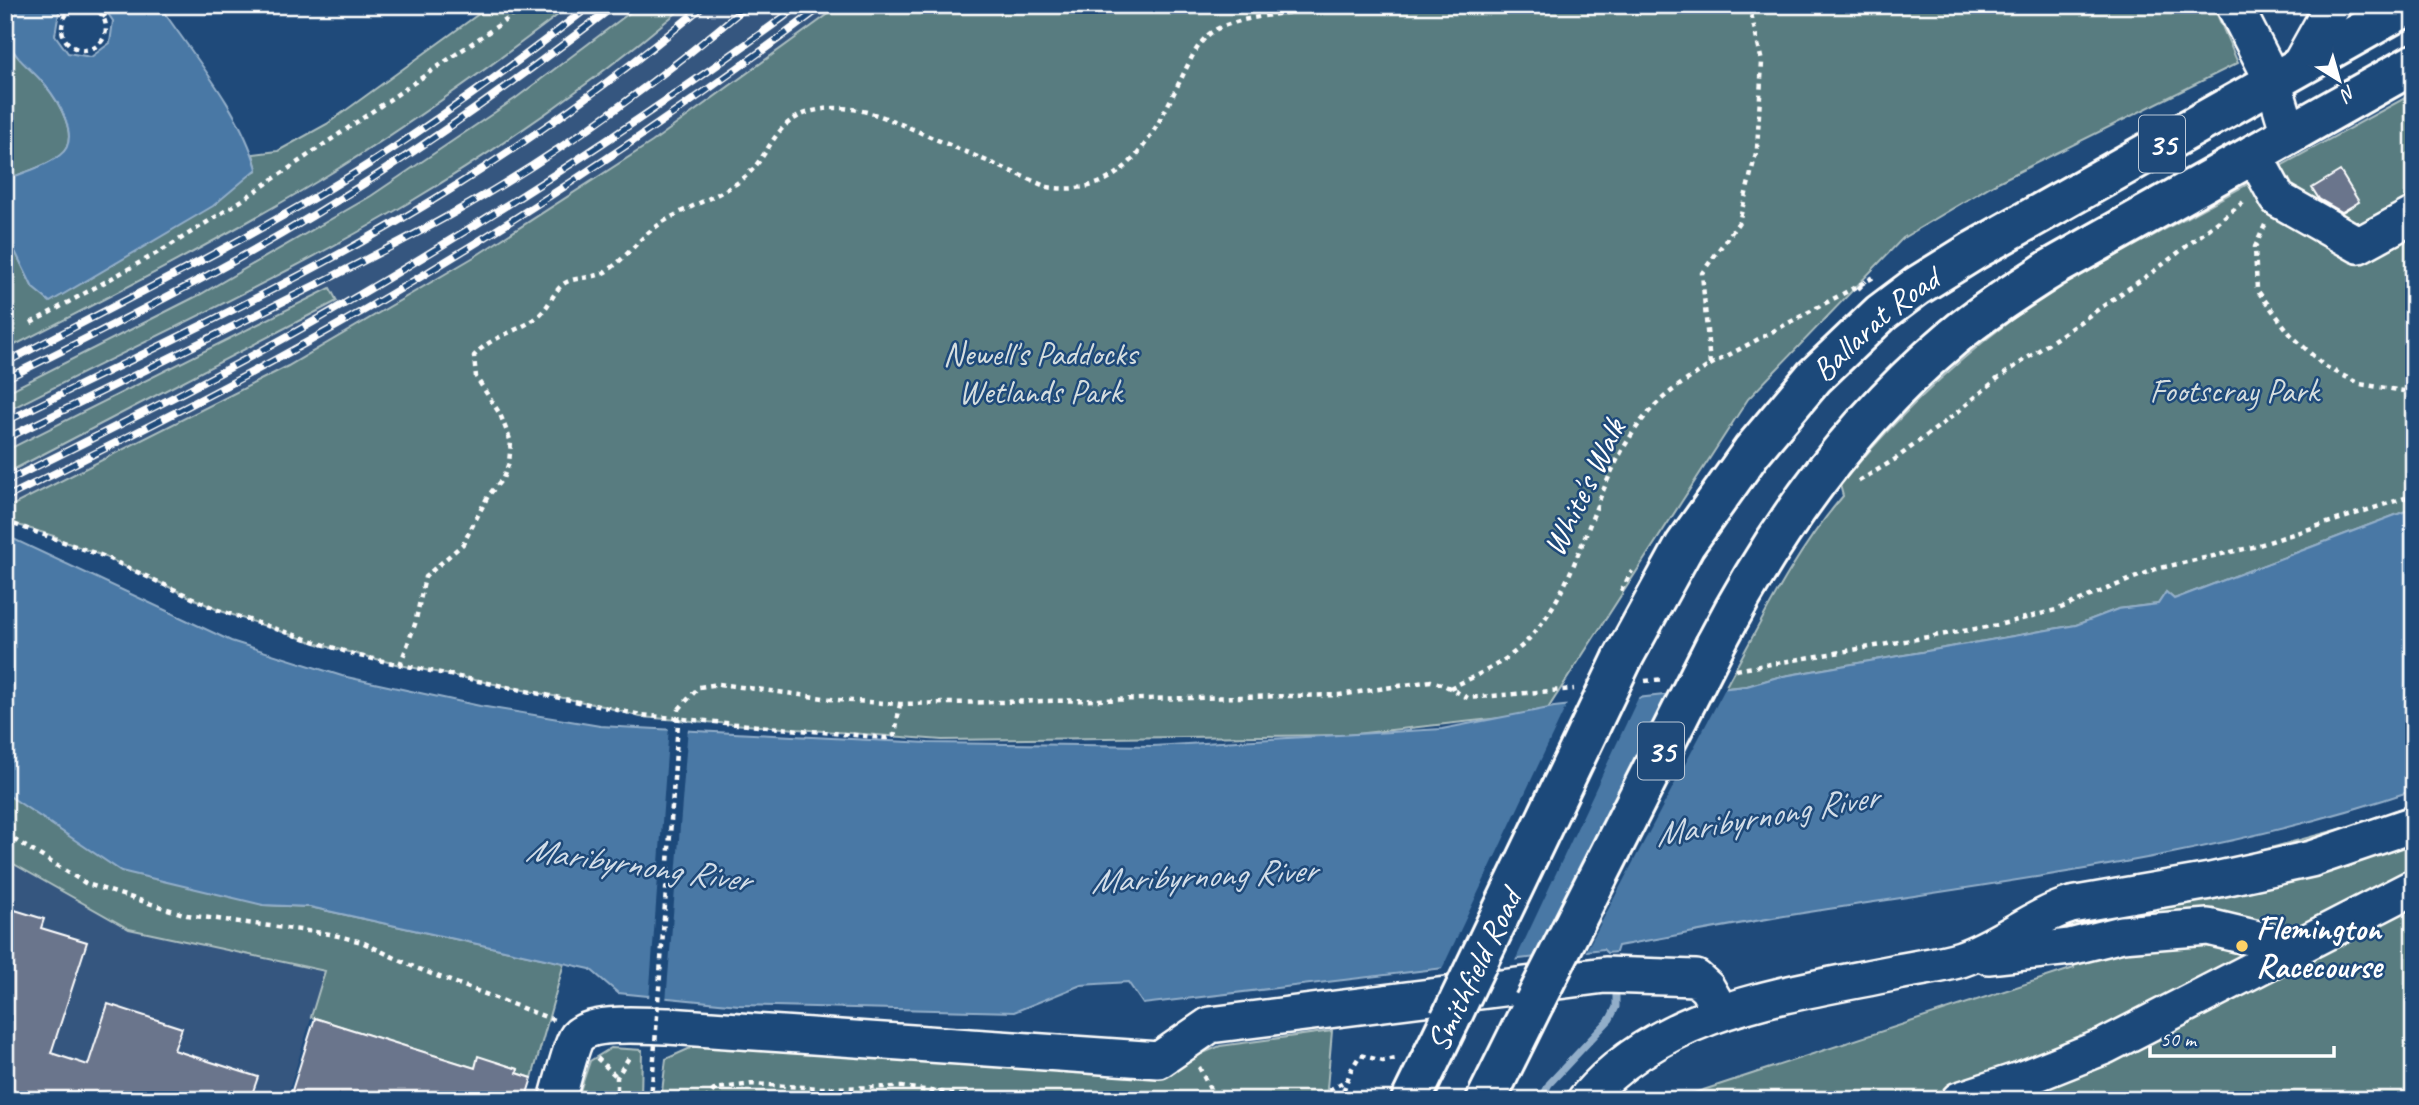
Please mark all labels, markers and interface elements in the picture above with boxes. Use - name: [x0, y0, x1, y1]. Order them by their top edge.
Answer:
- north arrow: [2304, 46, 2374, 116]
- text: N: [2334, 80, 2361, 108]
- road number: 35: [2139, 116, 2185, 173]
- street label: Ballarat Road: [1803, 255, 1951, 391]
- park label: Newell's Paddocks Wetlands Park: [943, 333, 1140, 413]
- park label: Footscray Park: [2149, 370, 2322, 412]
- street label: White's Walk: [1533, 411, 1636, 563]
- road number: 35: [1638, 722, 1684, 780]
- water label: Maribyrnong River: [1651, 773, 1886, 857]
- water label: Maribyrnong River: [523, 827, 758, 903]
- water label: Maribyrnong River: [1089, 847, 1322, 904]
- street label: Smithfield Road: [1417, 878, 1533, 1058]
- place label: Flemington Racecourse: [2256, 907, 2385, 987]
- marker: Flemington Racecourse: [2234, 938, 2250, 954]
- scale bar: [2150, 1014, 2333, 1058]
- text: 50 m: [2160, 1026, 2198, 1052]

